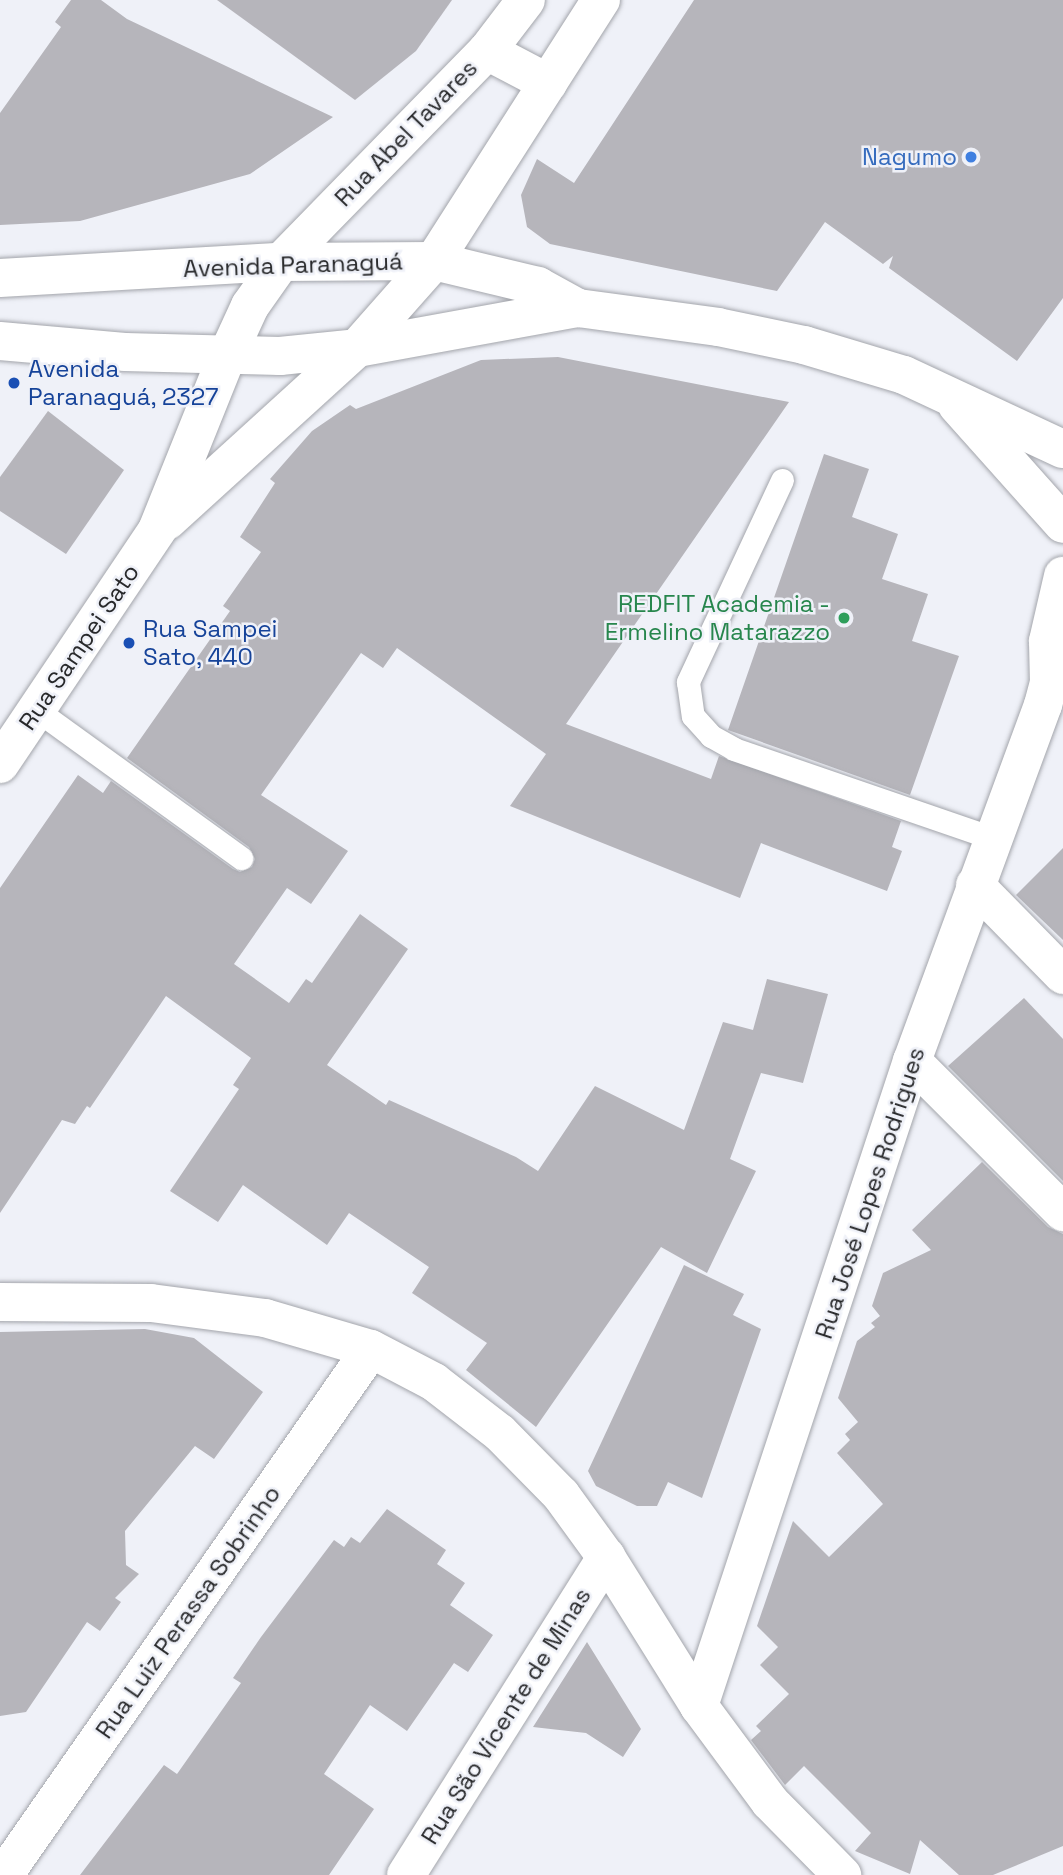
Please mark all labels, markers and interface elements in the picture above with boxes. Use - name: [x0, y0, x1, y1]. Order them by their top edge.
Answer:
- street label: Rua Abel Tavares: [328, 53, 484, 213]
- place label: Nagumo: [862, 143, 957, 171]
- marker: Nagumo: [963, 149, 979, 165]
- street label: Avenida Paranaguá: [183, 247, 403, 283]
- place label: Avenida Paranaguá, 2327: [28, 355, 219, 411]
- marker: Avenida Paranaguá, 2327: [6, 375, 22, 391]
- street label: Rua Sampei Sato: [13, 559, 145, 735]
- place label: REDFIT Academia - Ermelino Matarazzo: [605, 590, 830, 646]
- marker: REDFIT Academia - Ermelino Matarazzo: [836, 610, 852, 626]
- place label: Rua Sampei Sato, 440: [143, 615, 277, 671]
- marker: Rua Sampei Sato, 440: [121, 635, 137, 651]
- street label: Rua José Lopes Rodrigues: [809, 1044, 931, 1342]
- street label: Rua Luiz Perassa Sobrinho: [90, 1480, 286, 1744]
- street label: Rua São Vicente de Minas: [415, 1582, 597, 1850]

